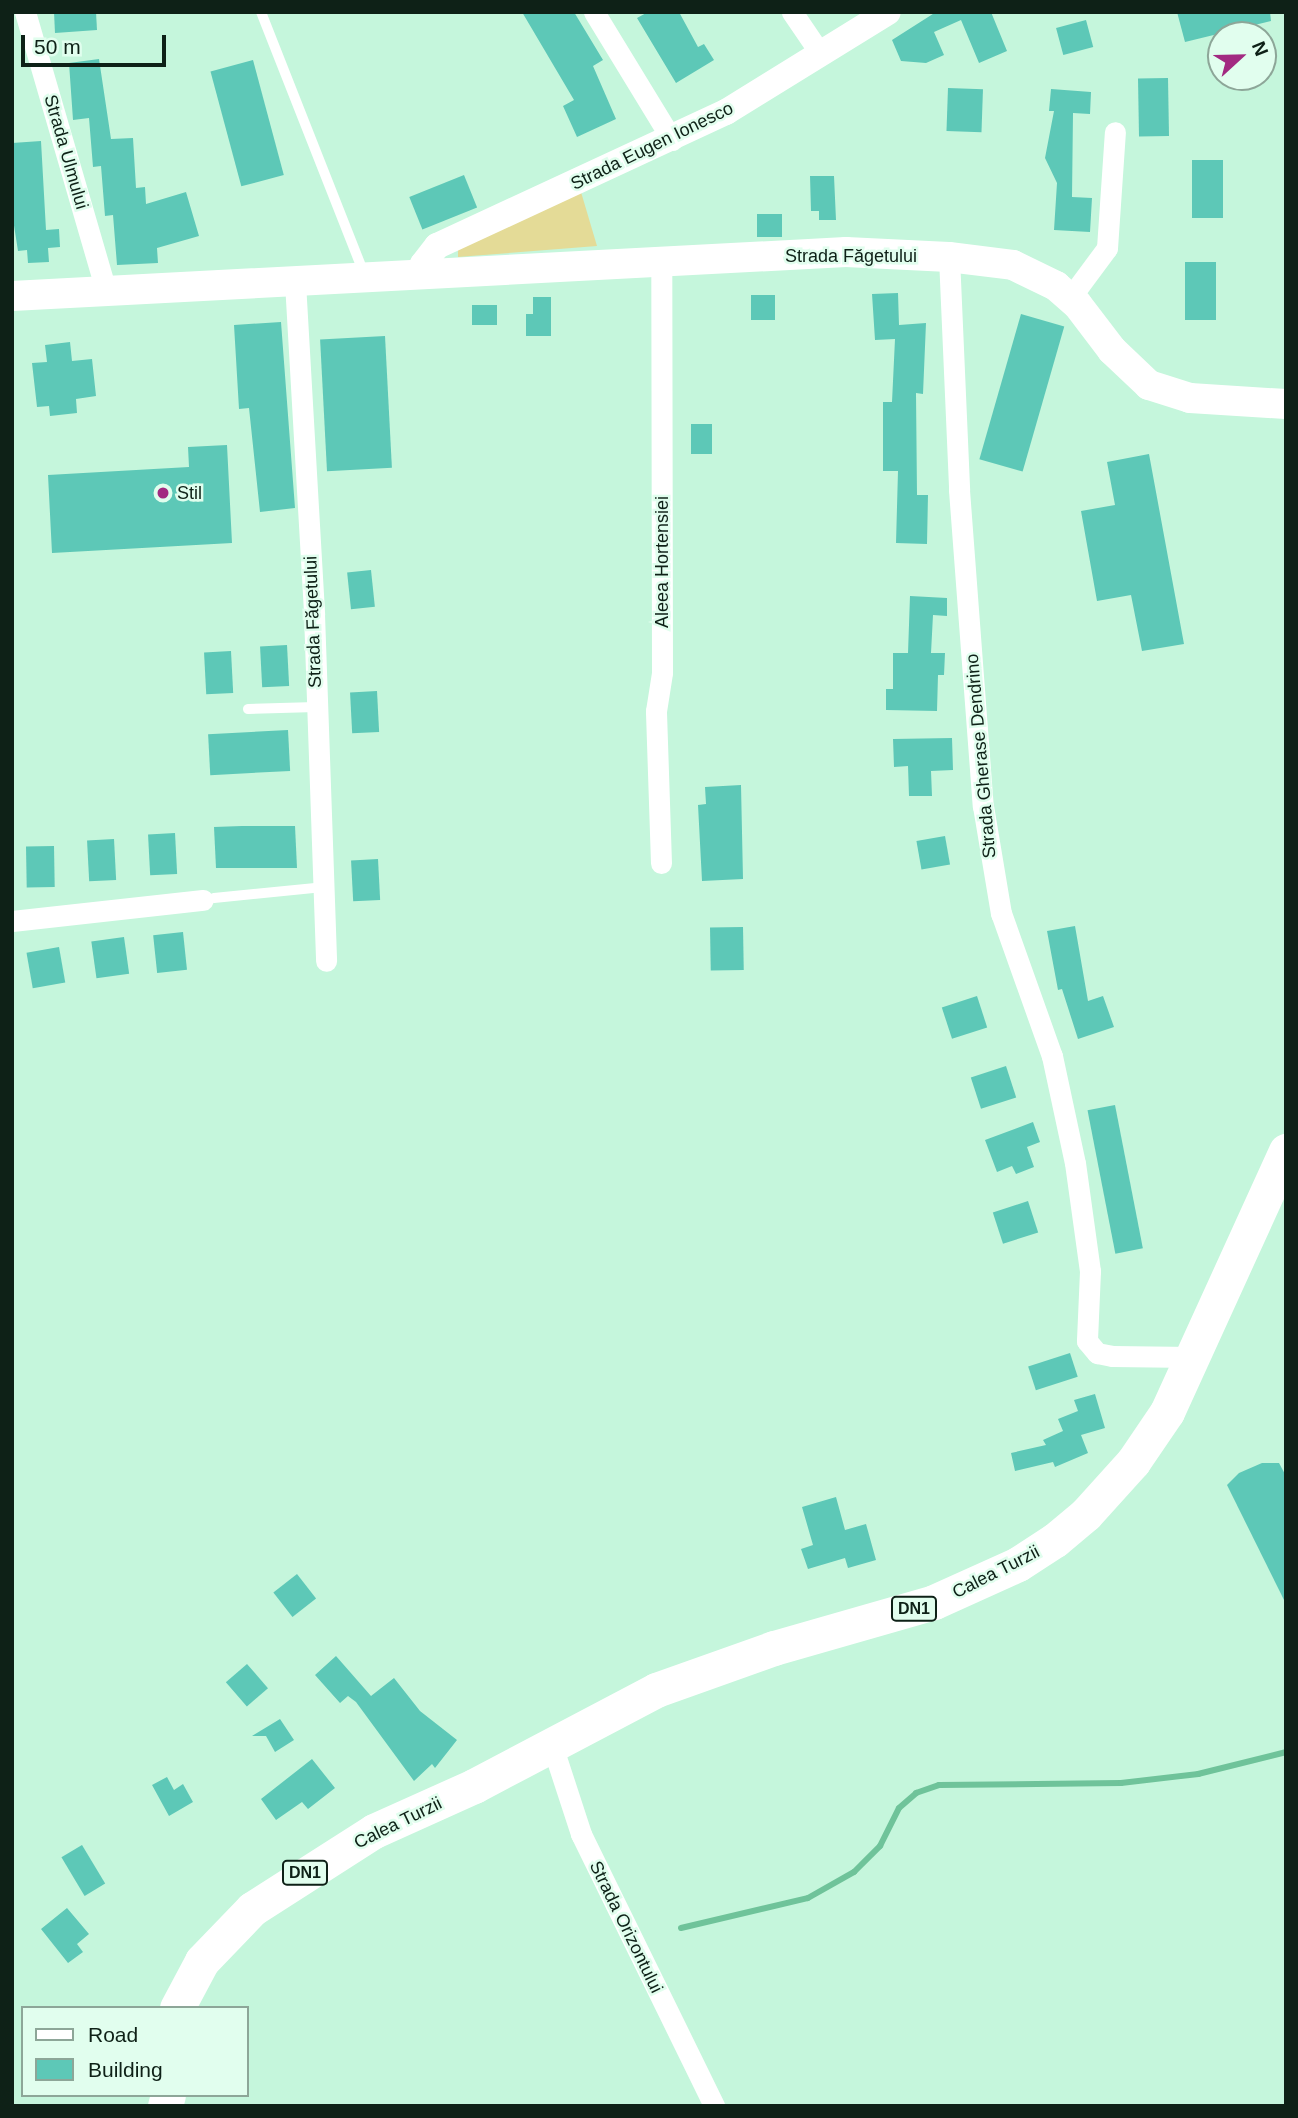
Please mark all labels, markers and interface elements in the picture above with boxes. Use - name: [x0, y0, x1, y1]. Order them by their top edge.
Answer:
- scale bar: [24, 21, 170, 65]
- north arrow: [1207, 21, 1277, 91]
- text: 50 m: [34, 35, 81, 58]
- text: N: [1248, 38, 1272, 59]
- street label: Strada Ulmului: [39, 92, 93, 212]
- street label: Strada Eugen Ionesco: [567, 97, 737, 195]
- street label: Strada Făgetului: [785, 245, 917, 267]
- place label: Stil: [177, 482, 202, 504]
- marker: Stil: [155, 485, 171, 501]
- street label: Aleea Hortensiei: [651, 496, 673, 628]
- street label: Strada Făgetului: [300, 556, 326, 688]
- street label: Strada Gherase Dendrino: [961, 653, 1001, 859]
- street label: Calea Turzii: [949, 1541, 1043, 1603]
- road number: DN1: [890, 1596, 939, 1622]
- street label: Calea Turzii: [350, 1792, 446, 1854]
- street label: Strada Orizontului: [585, 1858, 667, 1996]
- road number: DN1: [280, 1860, 330, 1885]
- legend: [21, 2006, 248, 2097]
- text: Road: [88, 2023, 138, 2046]
- text: Building: [88, 2058, 163, 2081]

